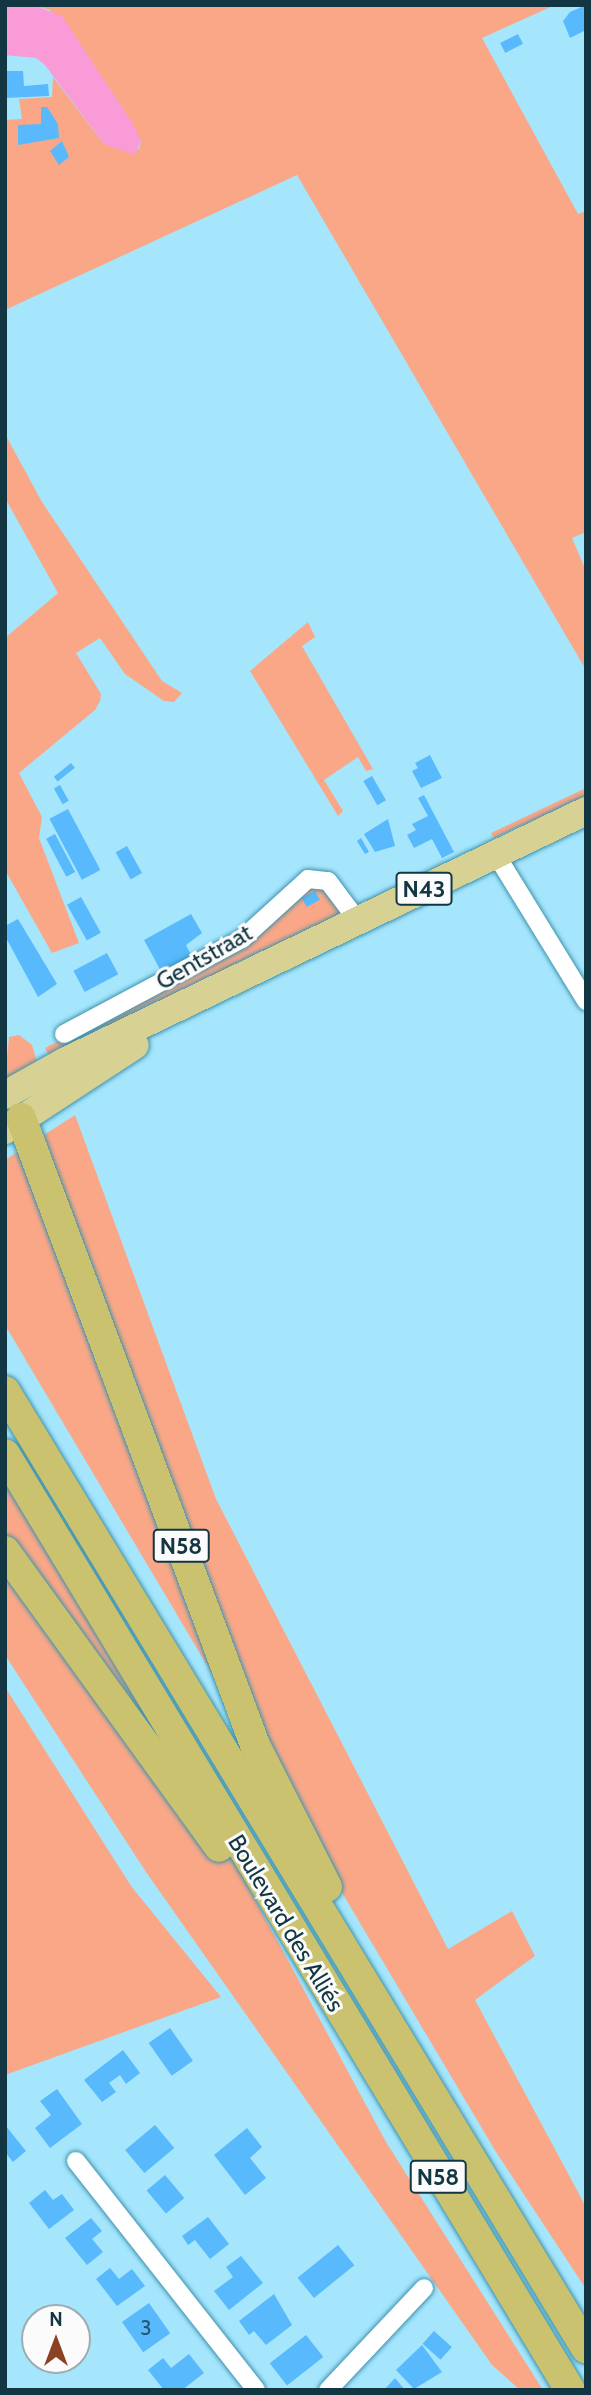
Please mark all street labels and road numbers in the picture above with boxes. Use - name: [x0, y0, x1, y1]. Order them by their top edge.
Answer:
- road number: N43: [394, 870, 454, 908]
- street label: Gentstraat: [151, 918, 257, 996]
- road number: N58: [151, 1526, 211, 1566]
- street label: Boulevard des Alliés: [222, 1829, 350, 2017]
- road number: N58: [408, 2158, 468, 2196]

